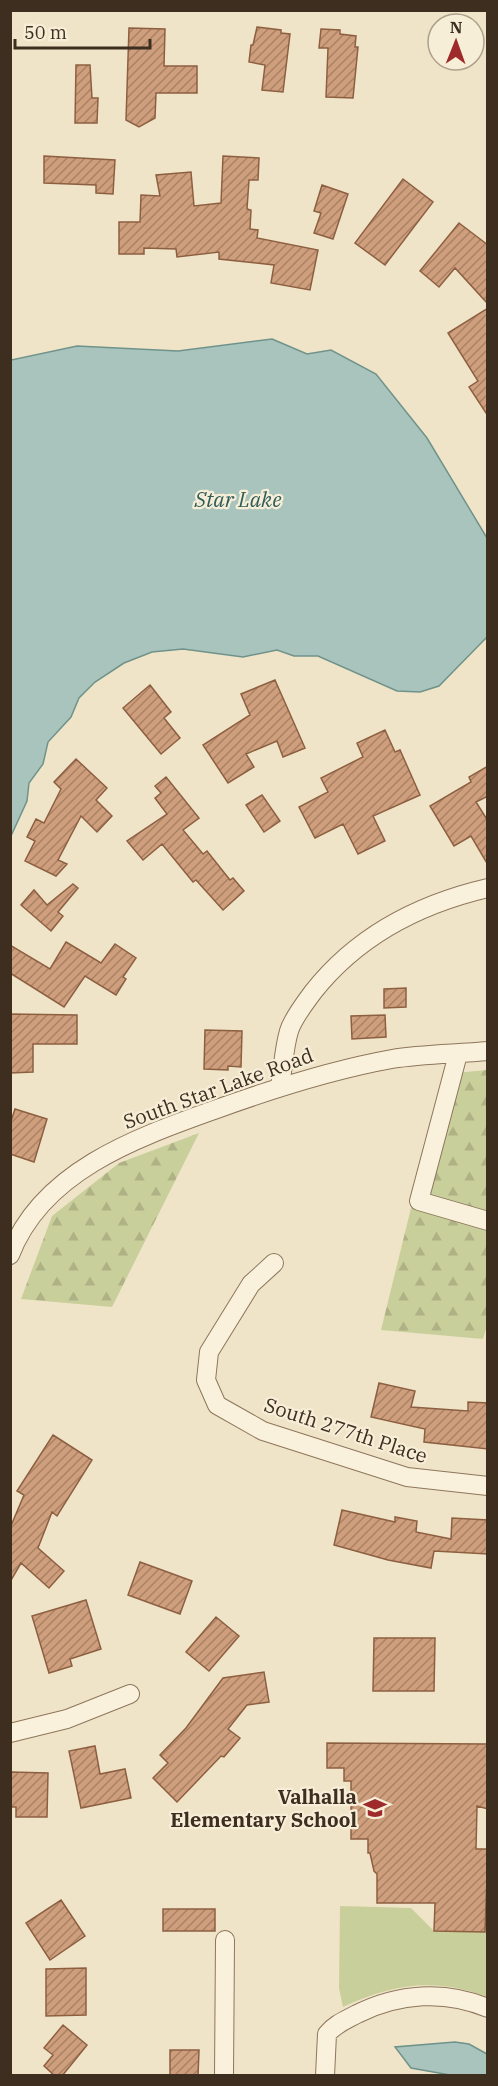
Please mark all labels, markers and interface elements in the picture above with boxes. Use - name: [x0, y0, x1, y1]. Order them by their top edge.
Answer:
- scale bar: [15, 12, 150, 50]
- north arrow: [426, 12, 486, 72]
- text: N: [450, 17, 463, 37]
- text: 50 m: [24, 21, 67, 44]
- water label: Star Lake: [193, 485, 282, 513]
- street label: South Star Lake Road: [119, 1041, 317, 1135]
- street label: South 277th Place: [261, 1391, 431, 1469]
- place label: Valhalla Elementary School: [170, 1783, 357, 1833]
- school or university icon: Valhalla Elementary School: [362, 1795, 388, 1821]

